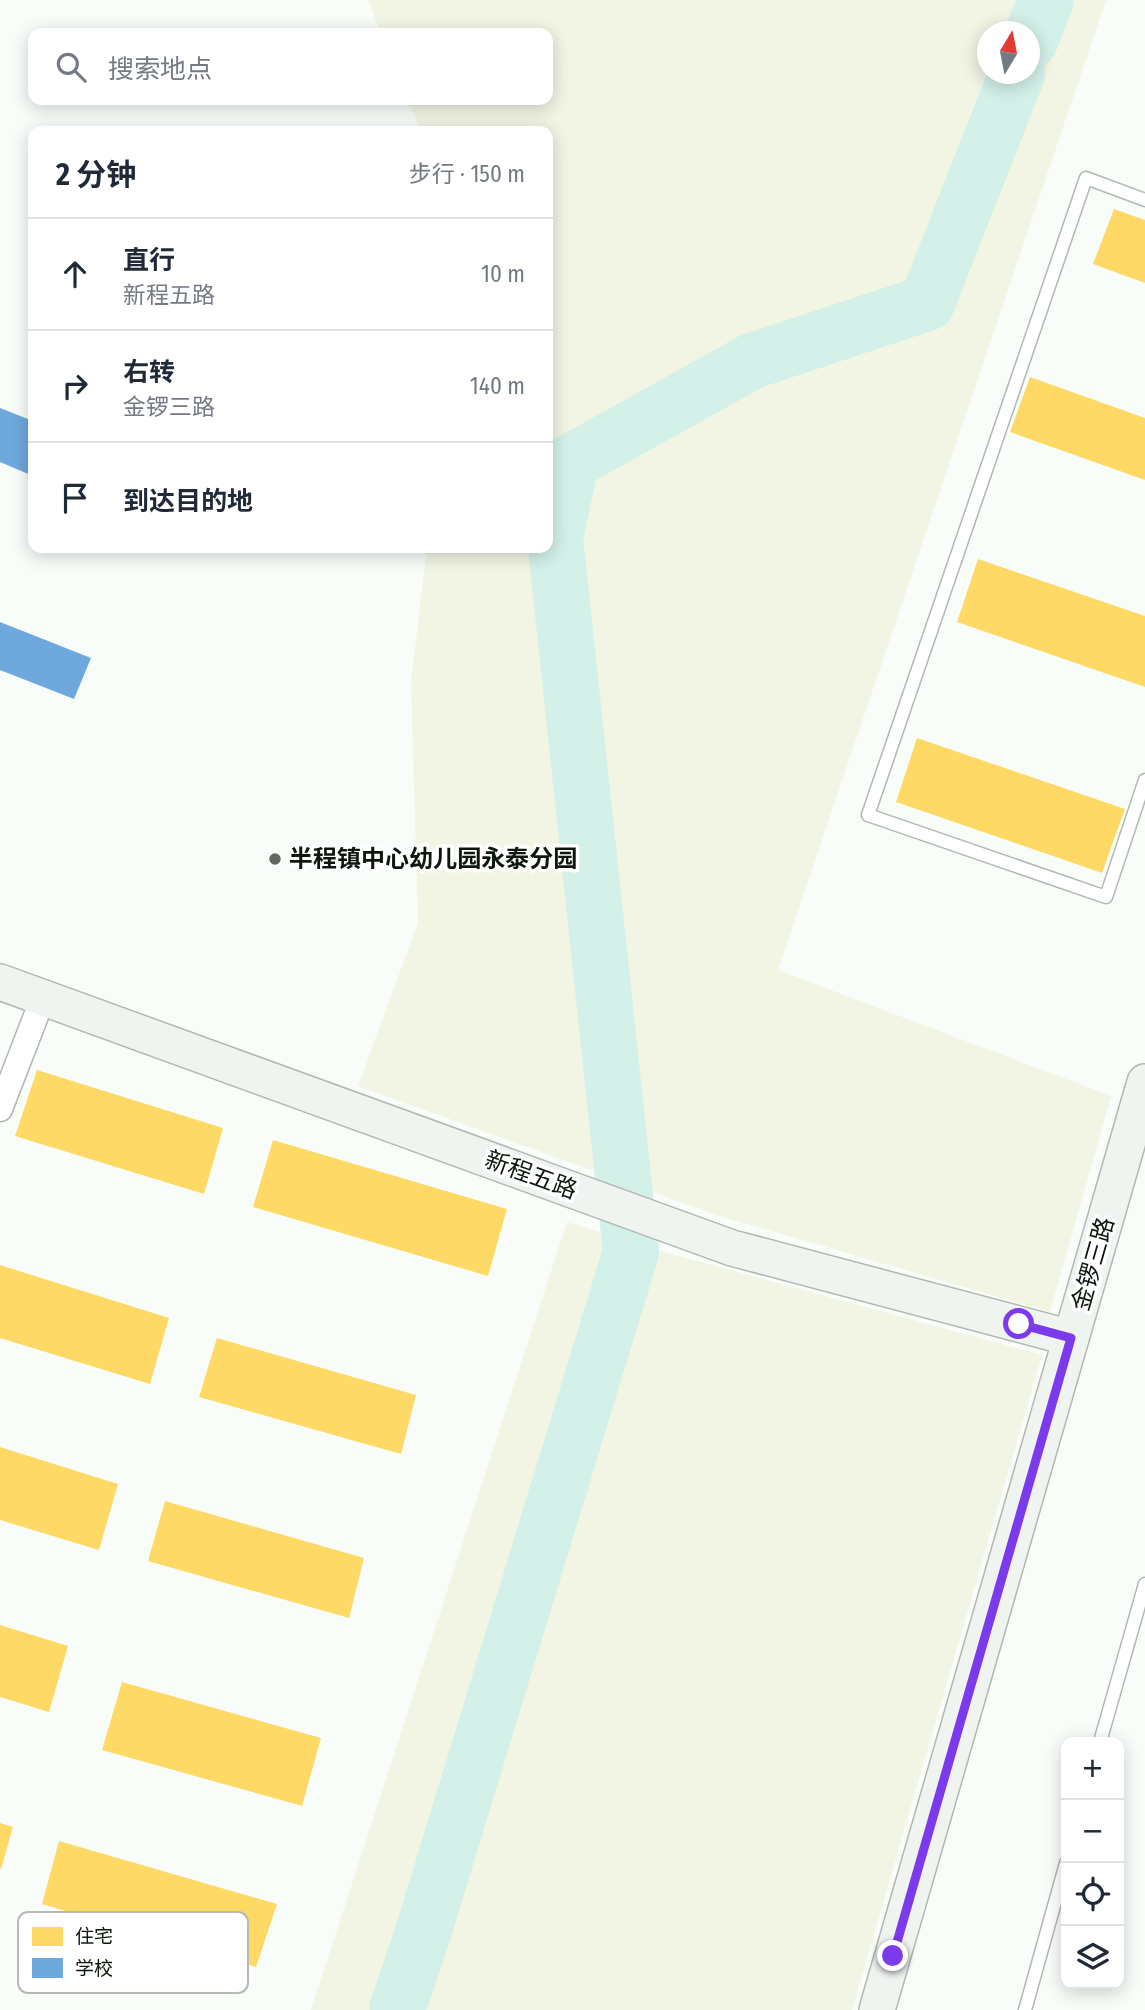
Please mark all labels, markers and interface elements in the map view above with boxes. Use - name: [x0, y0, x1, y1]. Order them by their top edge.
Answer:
- north arrow: [977, 21, 1040, 84]
- search box: [28, 28, 553, 105]
- icon: search: [52, 48, 90, 86]
- text: 搜索地点: [108, 54, 212, 85]
- text: 2 分钟: [56, 157, 136, 193]
- text: 步行 · 150 m: [409, 160, 525, 188]
- text: 直行: [123, 245, 175, 276]
- icon: ahead: [56, 255, 94, 293]
- text: 10 m: [481, 260, 525, 288]
- text: 新程五路: [123, 281, 215, 309]
- text: 右转: [123, 357, 175, 388]
- icon: right: [56, 367, 94, 405]
- text: 140 m: [470, 372, 525, 400]
- text: 金锣三路: [123, 393, 215, 421]
- icon: arrive: [56, 479, 94, 517]
- text: 到达目的地: [123, 486, 253, 517]
- place label: 半程镇中心幼儿园永泰分园: [289, 845, 577, 873]
- marker: 半程镇中心幼儿园永泰分园: [267, 851, 283, 867]
- street label: 新程五路: [481, 1145, 581, 1205]
- street label: 金锣三路: [1066, 1214, 1120, 1314]
- route start: [1003, 1308, 1034, 1339]
- map controls: [1061, 1737, 1124, 1989]
- button: +: [1061, 1737, 1124, 1800]
- button: −: [1061, 1800, 1124, 1863]
- button: locate: [1061, 1863, 1124, 1926]
- legend: [18, 1912, 248, 1993]
- text: 住宅: [75, 1925, 113, 1948]
- button: layers: [1061, 1926, 1124, 1989]
- route end: [877, 1940, 908, 1971]
- text: 学校: [75, 1957, 113, 1980]

